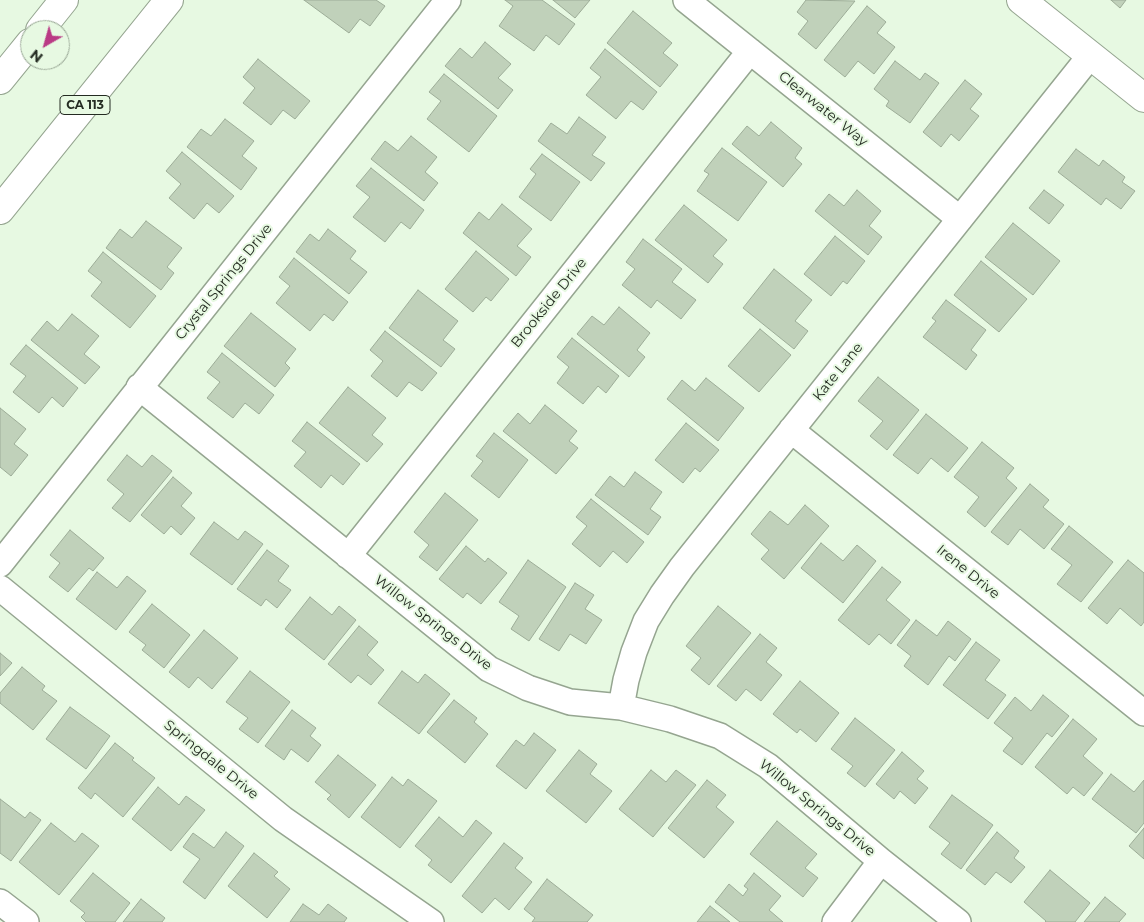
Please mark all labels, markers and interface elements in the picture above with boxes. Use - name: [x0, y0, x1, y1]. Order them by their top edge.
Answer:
- north arrow: [20, 20, 70, 70]
- text: N: [26, 45, 46, 67]
- street label: Clearwater Way: [775, 68, 871, 150]
- road number: CA 113: [60, 96, 110, 114]
- street label: Crystal Springs Drive: [172, 221, 276, 343]
- street label: Brookside Drive: [508, 255, 590, 351]
- street label: Kate Lane: [809, 340, 867, 404]
- street label: Irene Drive: [933, 541, 1003, 603]
- street label: Willow Springs Drive: [371, 572, 495, 674]
- street label: Springdale Drive: [160, 717, 262, 803]
- street label: Willow Springs Drive: [755, 756, 879, 860]

